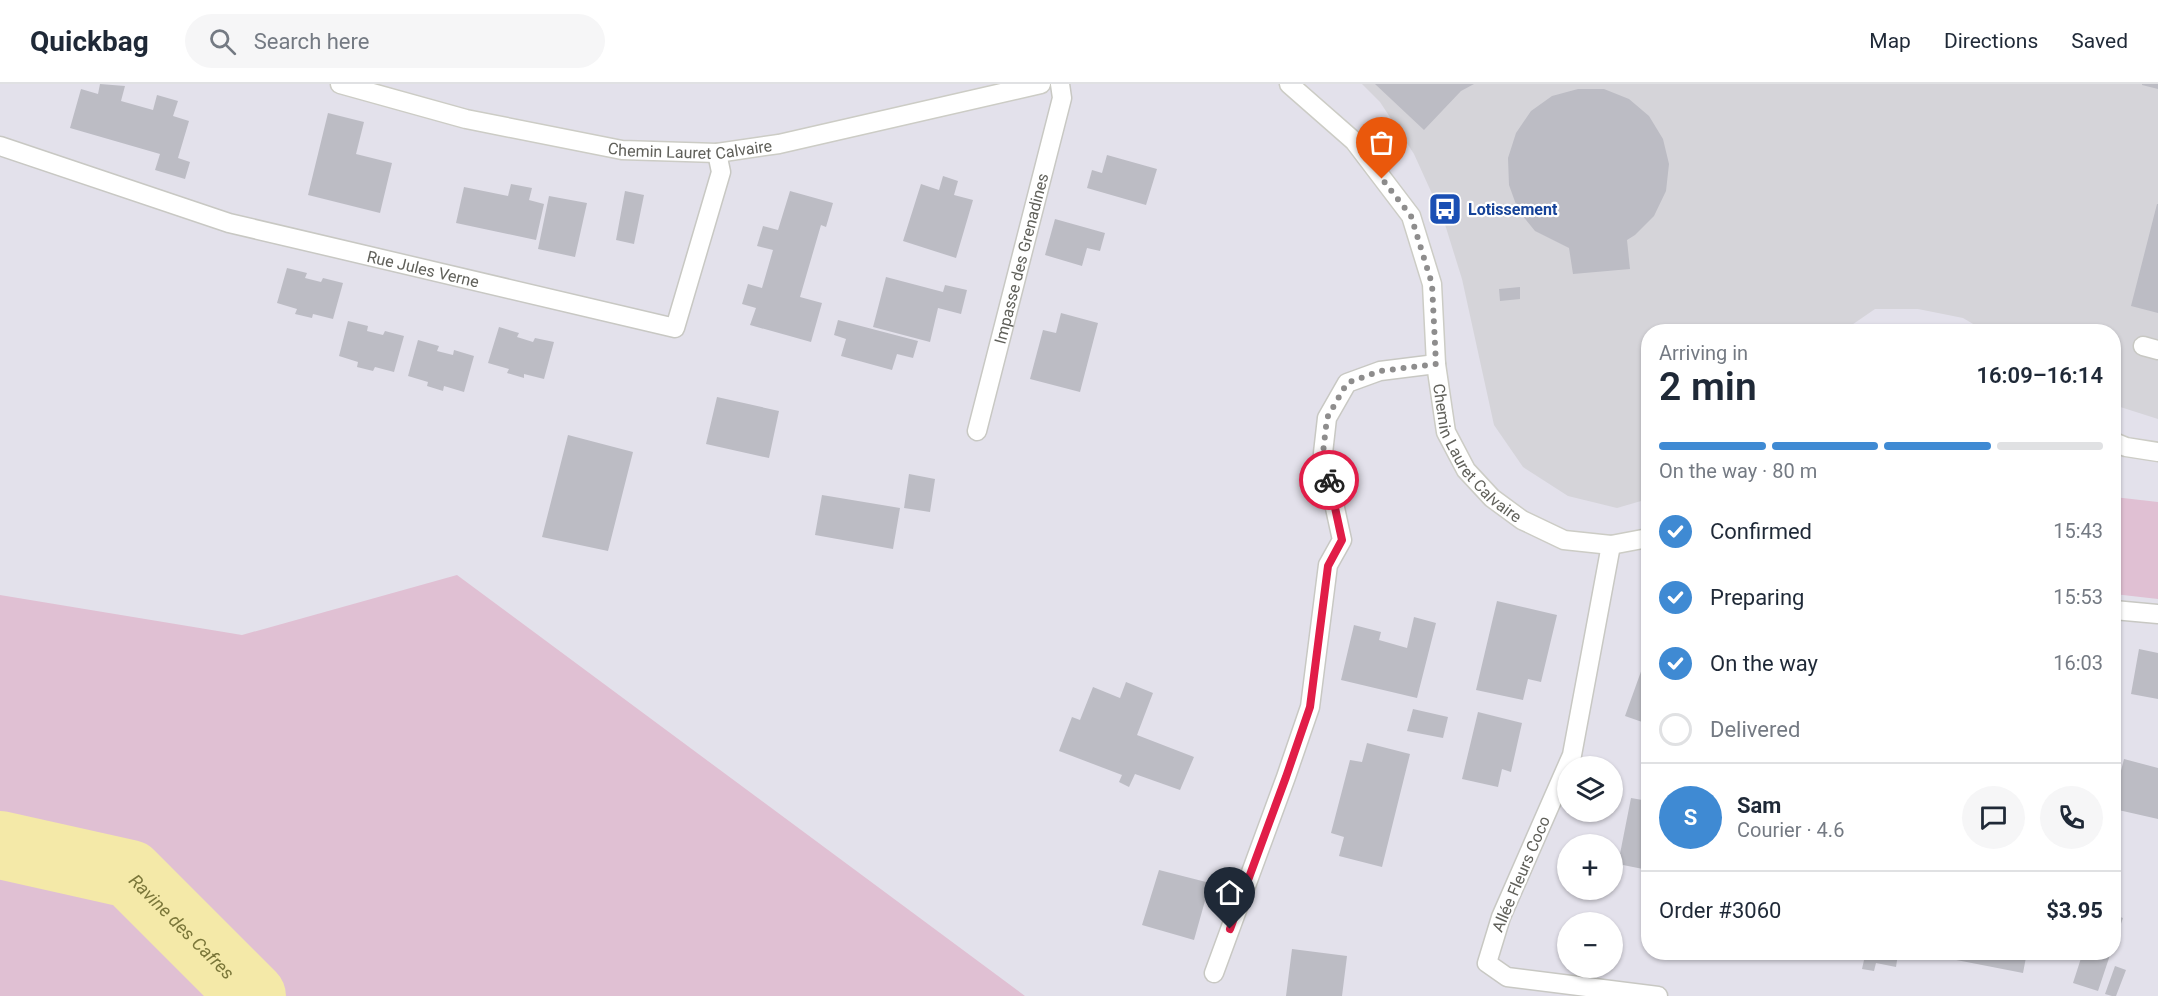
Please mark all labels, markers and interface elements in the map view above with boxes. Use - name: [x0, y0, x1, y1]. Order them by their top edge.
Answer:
- search box: [185, 14, 605, 68]
- text: Quickbag: [30, 25, 149, 58]
- icon: search: [206, 25, 239, 58]
- text: Search here: [254, 29, 369, 54]
- text: Map: [1869, 29, 1911, 53]
- text: Directions: [1944, 29, 2038, 53]
- text: Saved: [2071, 29, 2128, 53]
- pin: [1356, 117, 1407, 179]
- icon: bag: [1365, 126, 1398, 159]
- street label: Chemin Lauret Calvaire: [606, 136, 773, 163]
- street label: Impasse des Grenadines: [990, 171, 1052, 346]
- bus stop icon: Lotissement: [1427, 191, 1463, 227]
- place label: Lotissement: [1468, 200, 1558, 219]
- street label: Rue Jules Verne: [365, 246, 481, 291]
- text: Arriving in: [1659, 341, 1748, 365]
- text: 16:09–16:14: [1976, 363, 2103, 388]
- text: 2 min: [1659, 364, 1757, 410]
- street label: Chemin Lauret Calvaire: [1429, 382, 1525, 526]
- courier: [1299, 450, 1359, 510]
- text: On the way · 80 m: [1659, 459, 1817, 483]
- icon: bike: [1313, 464, 1346, 497]
- icon: check: [1659, 515, 1692, 548]
- text: Confirmed: [1710, 519, 1812, 544]
- text: 15:43: [2053, 519, 2103, 543]
- icon: check: [1659, 581, 1692, 614]
- text: Preparing: [1710, 585, 1804, 610]
- text: 15:53: [2053, 585, 2103, 609]
- icon: check: [1659, 647, 1692, 680]
- text: On the way: [1710, 651, 1818, 676]
- text: 16:03: [2053, 651, 2103, 675]
- text: Delivered: [1710, 717, 1800, 742]
- map controls: [1557, 756, 1623, 978]
- button: layers: [1557, 756, 1623, 822]
- button: chat: [1962, 786, 2025, 849]
- button: phone: [2040, 786, 2103, 849]
- text: Sam: [1737, 793, 1781, 818]
- text: S: [1684, 805, 1697, 830]
- street label: Allée Fleurs Coco: [1488, 813, 1554, 935]
- text: Courier · 4.6: [1737, 818, 1844, 842]
- button: +: [1557, 834, 1623, 900]
- pin: [1204, 867, 1255, 929]
- water label: Ravine des Cafres: [125, 869, 239, 983]
- icon: home: [1213, 876, 1246, 909]
- text: Order #3060: [1659, 898, 1781, 923]
- text: $3.95: [2046, 898, 2103, 923]
- button: −: [1557, 912, 1623, 978]

